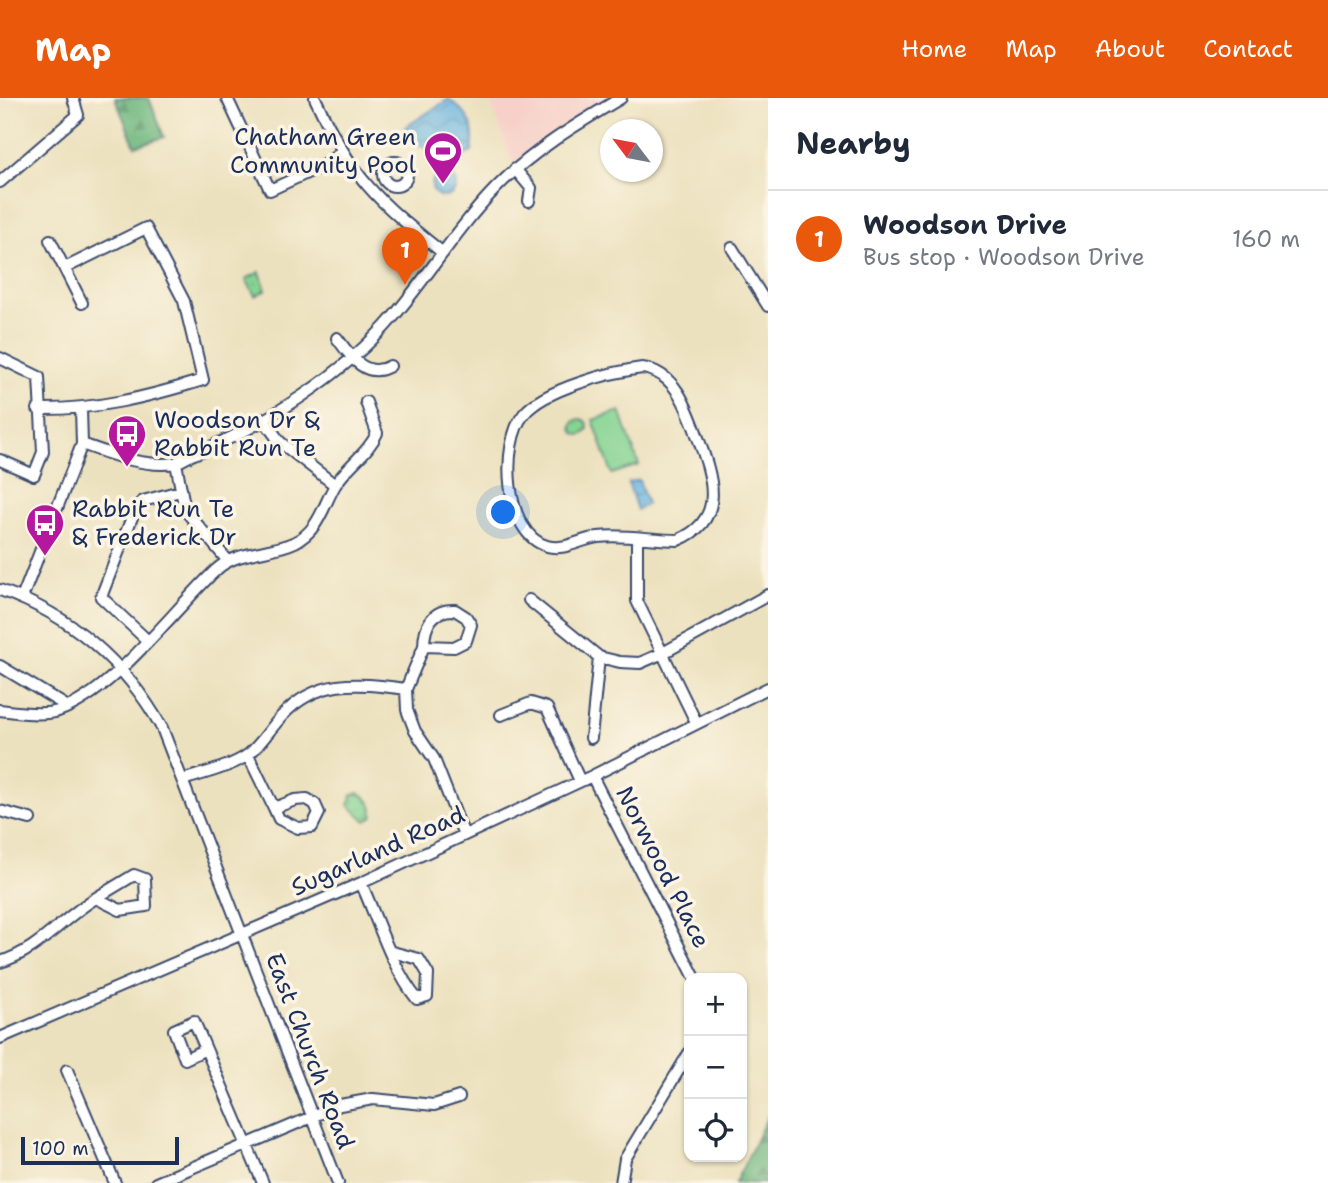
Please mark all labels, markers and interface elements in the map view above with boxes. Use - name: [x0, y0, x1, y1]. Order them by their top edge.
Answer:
- text: Map: [35, 27, 111, 72]
- text: Home: [901, 33, 967, 65]
- text: Map: [1005, 33, 1057, 65]
- text: About: [1095, 33, 1165, 65]
- text: Contact: [1203, 33, 1293, 65]
- north arrow: [600, 119, 663, 182]
- place label: Chatham Green Community Pool: [230, 121, 417, 181]
- text: Nearby: [796, 123, 911, 164]
- sports icon: Chatham Green Community Pool: [422, 130, 464, 185]
- text: Woodson Drive: [863, 207, 1067, 242]
- text: 1: [814, 224, 824, 254]
- text: 160 m: [1232, 224, 1300, 254]
- pin: 1: [382, 227, 428, 285]
- text: Bus stop · Woodson Drive: [863, 242, 1145, 272]
- place label: Woodson Dr & Rabbit Run Te: [154, 404, 320, 464]
- bus stop icon: Woodson Dr & Rabbit Run Te: [106, 413, 148, 468]
- place label: Rabbit Run Te & Frederick Dr: [72, 493, 237, 553]
- your location: [486, 495, 520, 529]
- bus stop icon: Rabbit Run Te & Frederick Dr: [24, 502, 66, 557]
- street label: Norwood Place: [608, 781, 718, 953]
- street label: Sugarland Road: [286, 798, 470, 904]
- street label: East Church Road: [258, 949, 362, 1153]
- map controls: [684, 973, 747, 1162]
- button: +: [684, 973, 747, 1036]
- button: −: [684, 1036, 747, 1099]
- button: locate: [684, 1099, 747, 1162]
- scale bar: [21, 1134, 178, 1166]
- text: 100 m: [32, 1136, 89, 1161]

